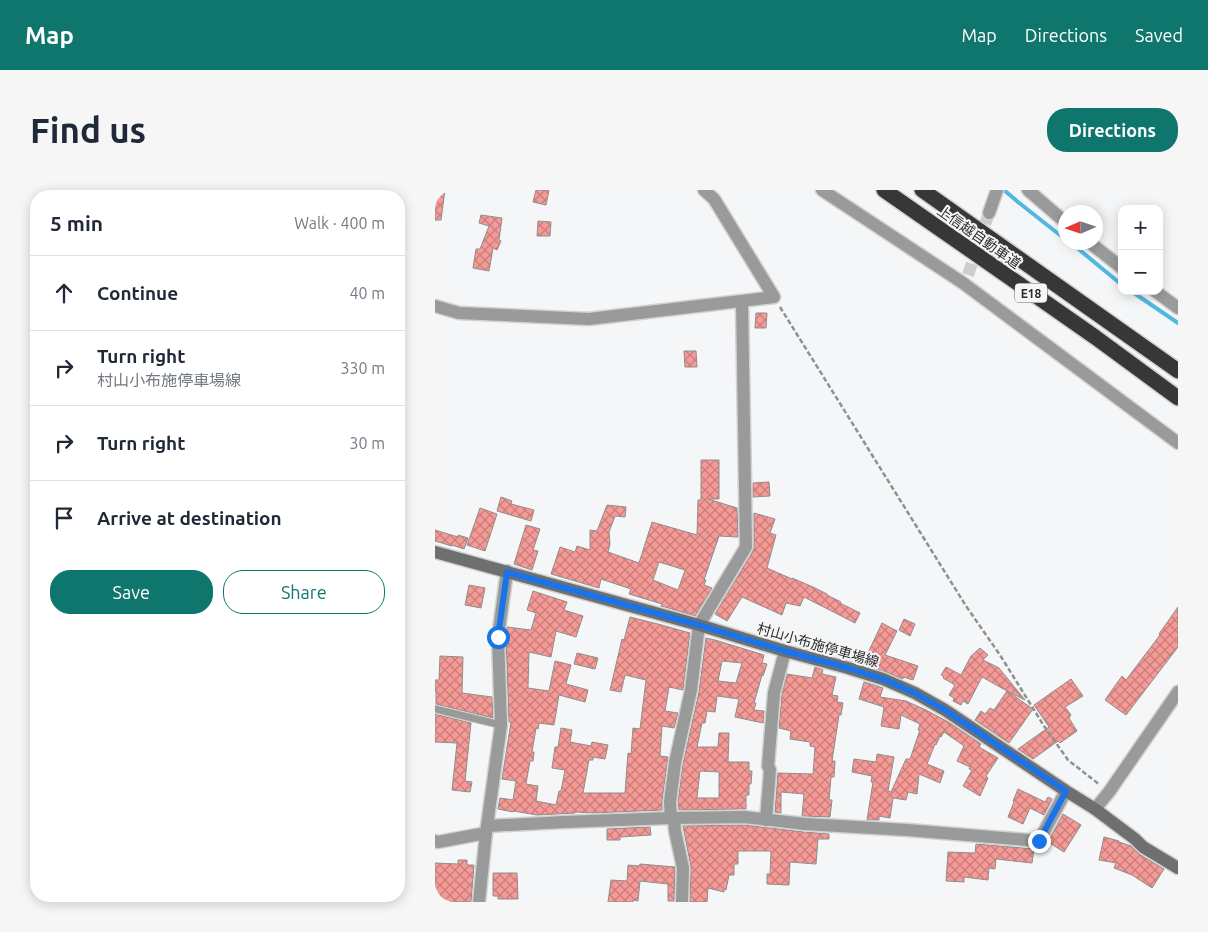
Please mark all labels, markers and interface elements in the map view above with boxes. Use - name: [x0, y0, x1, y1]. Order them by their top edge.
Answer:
- text: Map: [25, 22, 74, 49]
- text: Map: [961, 25, 997, 45]
- text: Directions: [1025, 25, 1107, 45]
- text: Saved: [1135, 25, 1183, 45]
- button: Directions: [1047, 108, 1178, 152]
- text: Find us: [30, 110, 146, 150]
- street label: 上信越自動車道: [934, 202, 1024, 272]
- north arrow: [1058, 205, 1103, 250]
- map controls: [1118, 205, 1163, 295]
- button: +: [1118, 205, 1163, 250]
- text: 5 min: [50, 211, 103, 235]
- text: Walk · 400 m: [294, 214, 385, 232]
- button: −: [1118, 250, 1163, 295]
- icon: ahead: [50, 279, 78, 307]
- text: Continue: [97, 282, 178, 304]
- text: 40 m: [349, 284, 385, 302]
- road number: E18: [1015, 284, 1047, 302]
- text: Turn right: [97, 345, 185, 367]
- icon: right: [50, 354, 78, 382]
- text: 330 m: [340, 359, 385, 377]
- text: 村山小布施停車場線: [97, 371, 241, 389]
- icon: right: [50, 429, 78, 457]
- text: Turn right: [97, 432, 185, 454]
- text: 30 m: [349, 434, 385, 452]
- icon: arrive: [50, 504, 78, 532]
- text: Arrive at destination: [97, 507, 282, 529]
- button: Save: [50, 570, 213, 614]
- button: Share: [223, 570, 385, 614]
- street label: 村山小布施停車場線: [755, 620, 881, 670]
- route start: [487, 626, 510, 649]
- route end: [1028, 830, 1051, 853]

